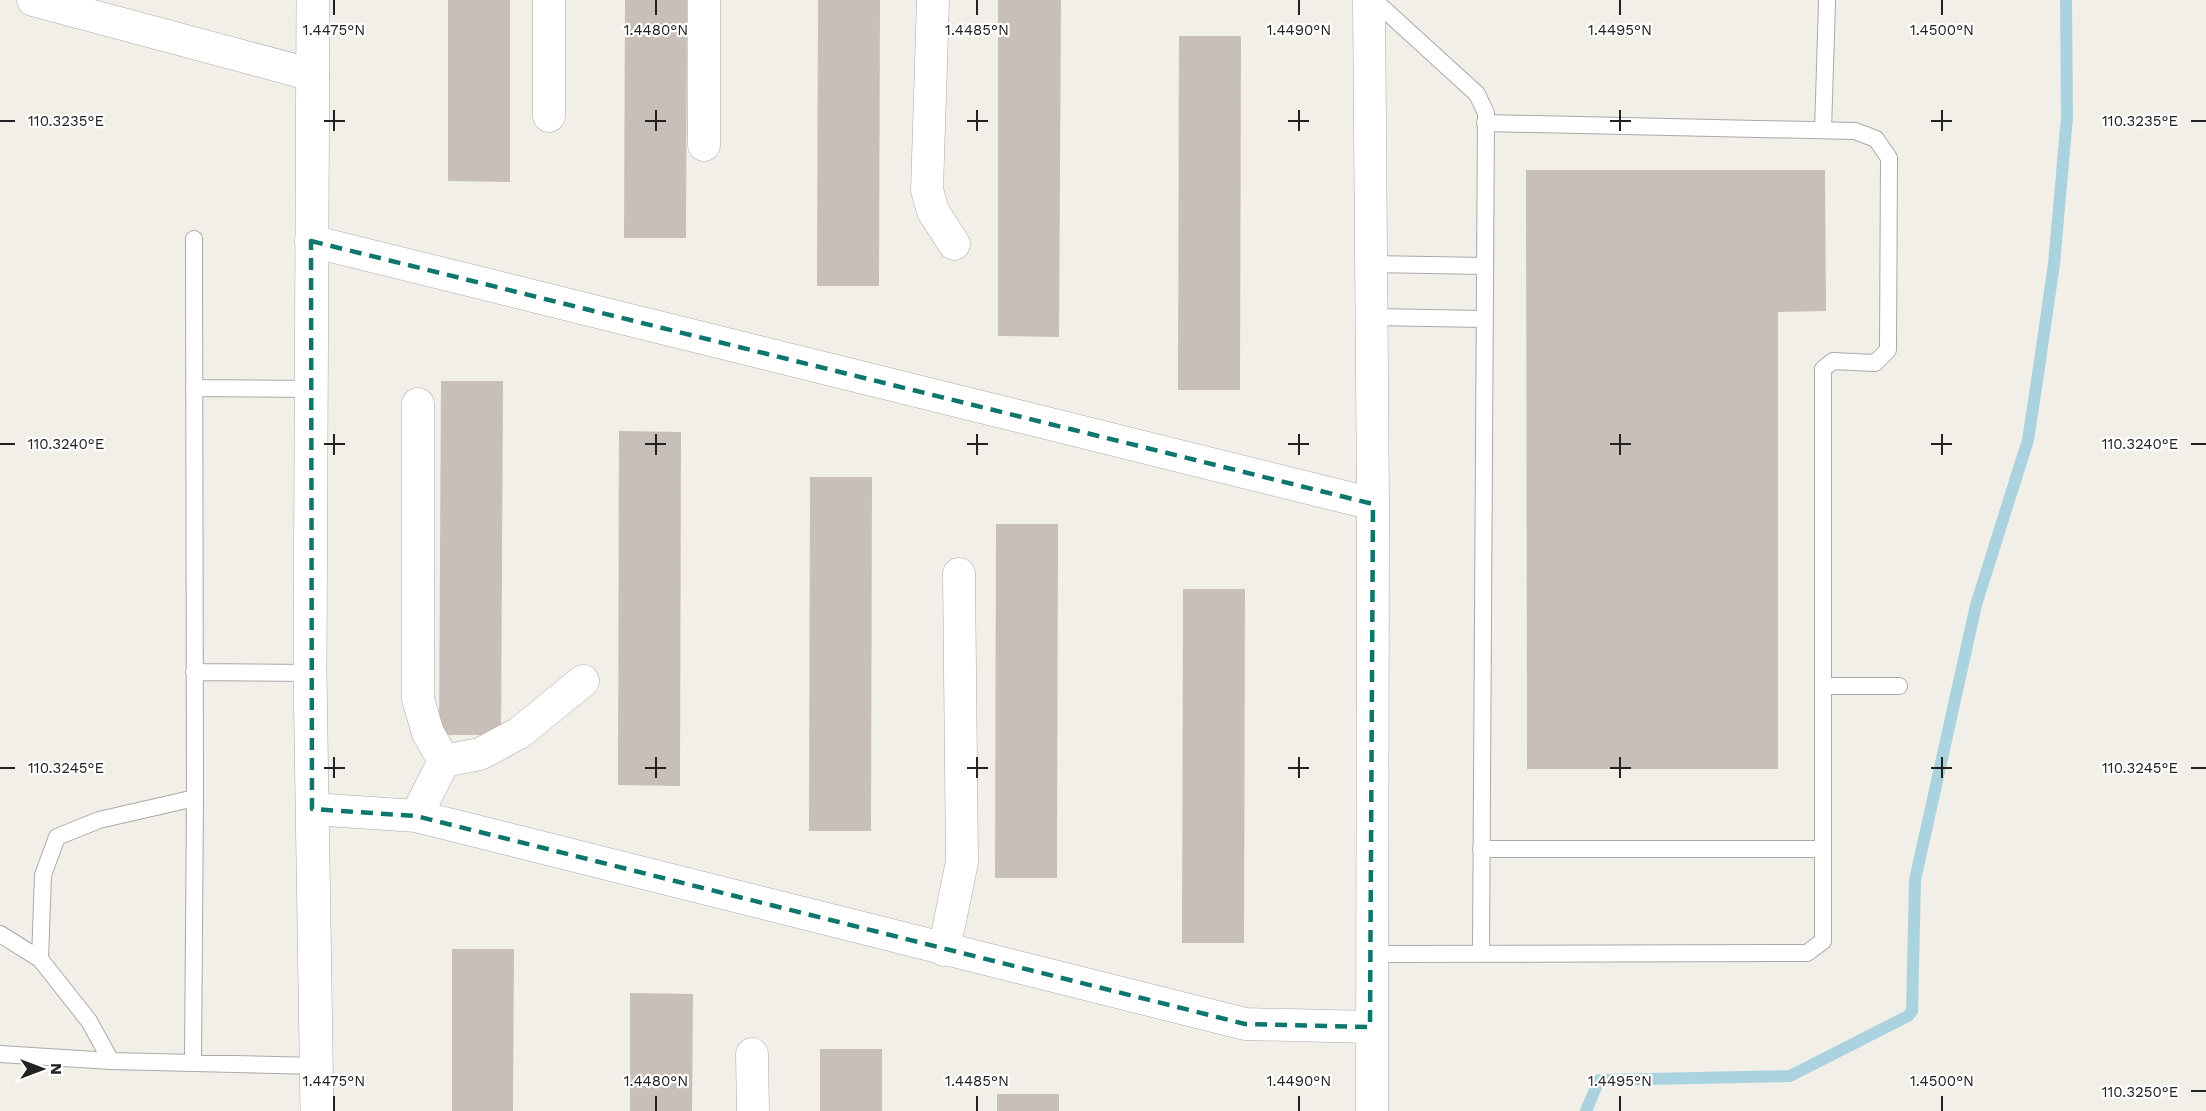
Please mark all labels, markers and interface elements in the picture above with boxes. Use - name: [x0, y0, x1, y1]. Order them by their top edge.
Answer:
- text: 1.4475°N: [303, 21, 365, 39]
- text: 1.4480°N: [624, 21, 688, 39]
- text: 1.4485°N: [945, 21, 1009, 39]
- text: 1.4490°N: [1267, 21, 1331, 39]
- text: 1.4495°N: [1588, 21, 1652, 39]
- text: 1.4500°N: [1910, 21, 1974, 39]
- text: 110.3235°E: [28, 112, 104, 130]
- text: 110.3235°E: [2102, 112, 2178, 130]
- text: 110.3240°E: [28, 435, 104, 453]
- text: 110.3240°E: [2102, 435, 2178, 453]
- text: 110.3245°E: [28, 759, 104, 777]
- text: 110.3245°E: [2102, 759, 2178, 777]
- north arrow: [12, 1039, 72, 1099]
- text: N: [47, 1063, 66, 1075]
- text: 1.4475°N: [303, 1072, 365, 1090]
- text: 1.4480°N: [624, 1072, 688, 1090]
- text: 1.4485°N: [945, 1072, 1009, 1090]
- text: 1.4490°N: [1267, 1072, 1331, 1090]
- text: 1.4495°N: [1588, 1072, 1652, 1090]
- text: 1.4500°N: [1910, 1072, 1974, 1090]
- text: 110.3250°E: [2102, 1083, 2178, 1101]

